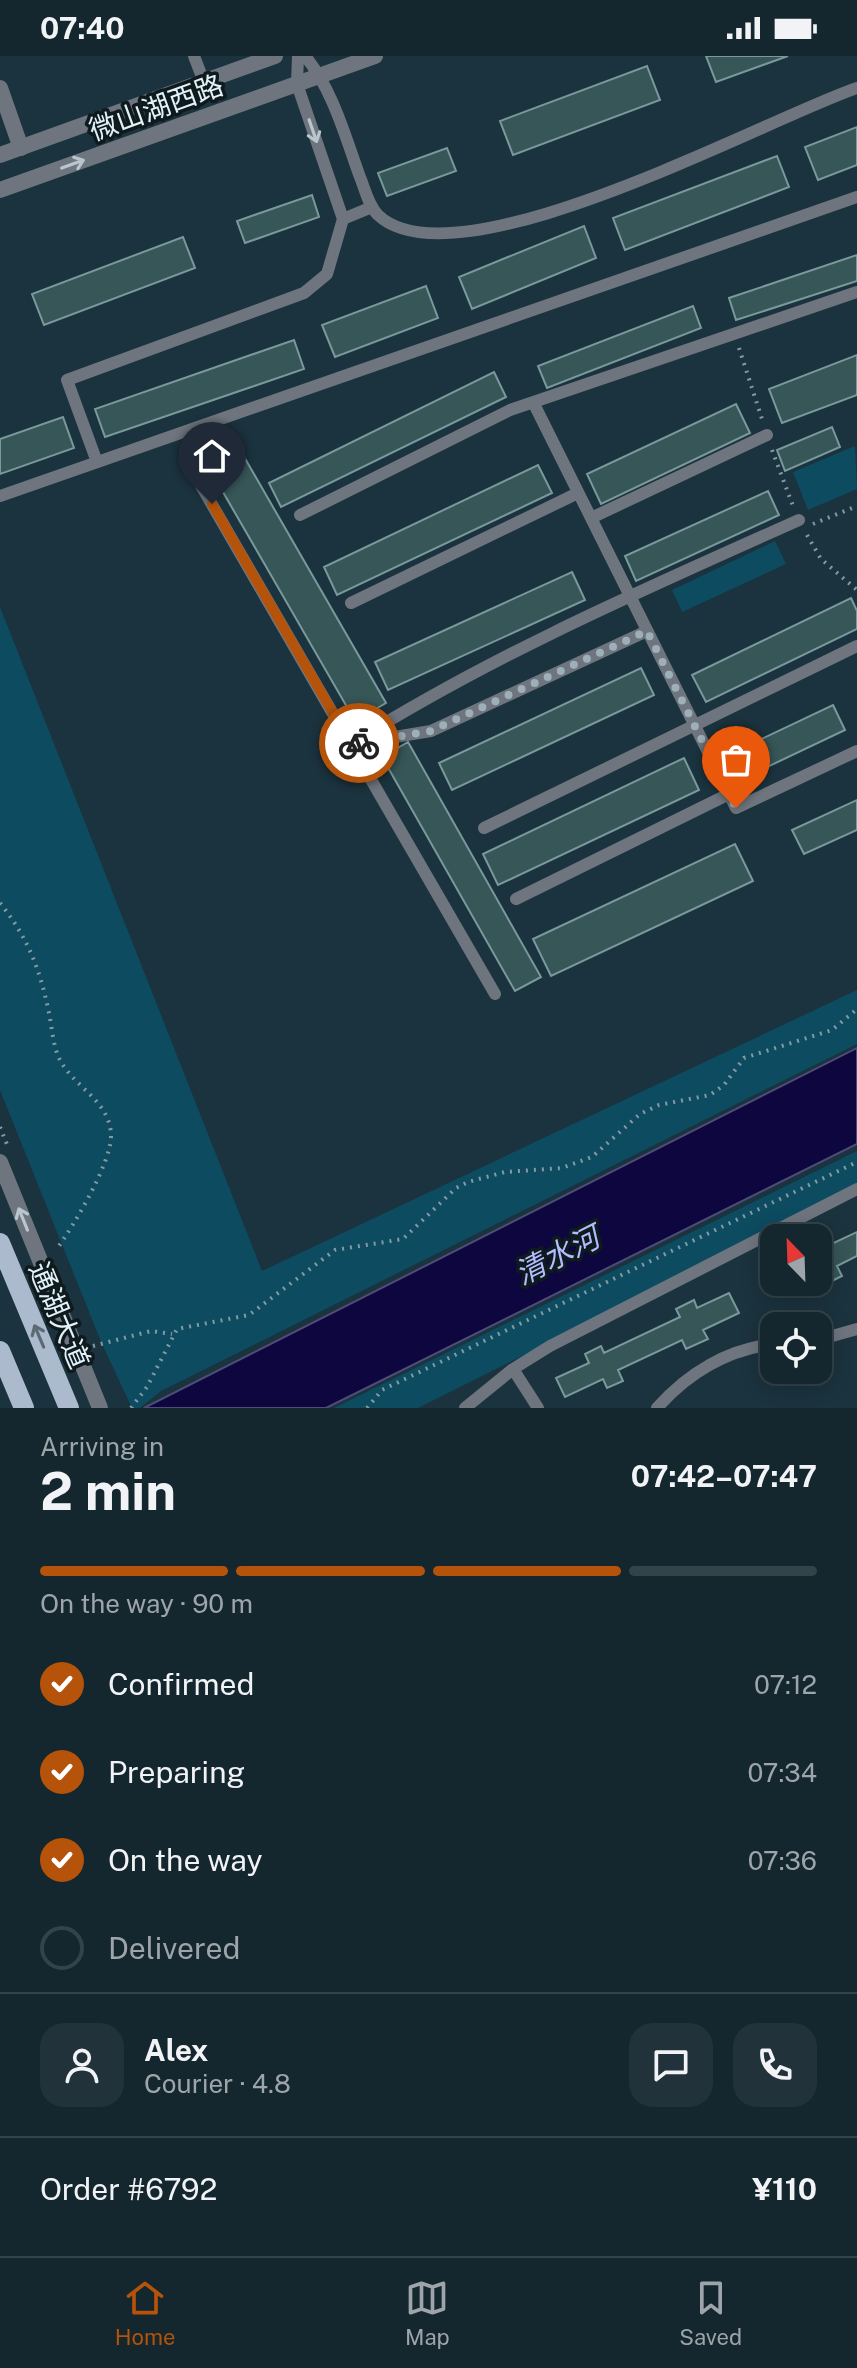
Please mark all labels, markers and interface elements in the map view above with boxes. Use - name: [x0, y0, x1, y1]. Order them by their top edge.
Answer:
- text: 07:40: [40, 10, 125, 46]
- street label: 微山湖西路: [85, 68, 227, 146]
- one-way arrow: [307, 119, 322, 144]
- one-way arrow: [61, 156, 85, 170]
- pin: [178, 422, 246, 504]
- icon: home: [190, 434, 234, 478]
- courier: [319, 703, 399, 783]
- icon: bike: [337, 721, 381, 765]
- pin: [702, 726, 770, 808]
- icon: bag: [714, 738, 758, 782]
- one-way arrow: [15, 1207, 30, 1232]
- water label: 清水河: [509, 1216, 610, 1291]
- north arrow: [760, 1224, 832, 1296]
- map controls: [760, 1224, 832, 1384]
- street label: 通湖大道: [23, 1257, 97, 1373]
- button: locate: [760, 1312, 832, 1384]
- one-way arrow: [30, 1324, 45, 1349]
- text: Arriving in: [40, 1431, 164, 1462]
- text: 07:42–07:47: [631, 1458, 817, 1494]
- text: 2 min: [40, 1461, 176, 1522]
- text: On the way · 90 m: [40, 1588, 253, 1619]
- icon: check: [40, 1662, 84, 1706]
- text: Confirmed: [108, 1666, 254, 1702]
- text: 07:12: [754, 1669, 817, 1700]
- icon: check: [40, 1750, 84, 1794]
- text: Preparing: [108, 1754, 245, 1790]
- text: 07:34: [747, 1757, 817, 1788]
- icon: check: [40, 1838, 84, 1882]
- text: On the way: [108, 1842, 262, 1878]
- text: 07:36: [748, 1845, 817, 1876]
- text: Delivered: [108, 1930, 240, 1966]
- button: person: [40, 2023, 124, 2107]
- button: chat: [629, 2023, 713, 2107]
- button: phone: [733, 2023, 817, 2107]
- text: Alex: [144, 2032, 208, 2068]
- text: Courier · 4.8: [144, 2068, 291, 2099]
- text: Order #6792: [40, 2171, 217, 2207]
- text: ¥110: [752, 2171, 817, 2207]
- tab: Home: [115, 2276, 175, 2350]
- tab: Map: [405, 2276, 450, 2350]
- tab: Saved: [679, 2276, 742, 2350]

